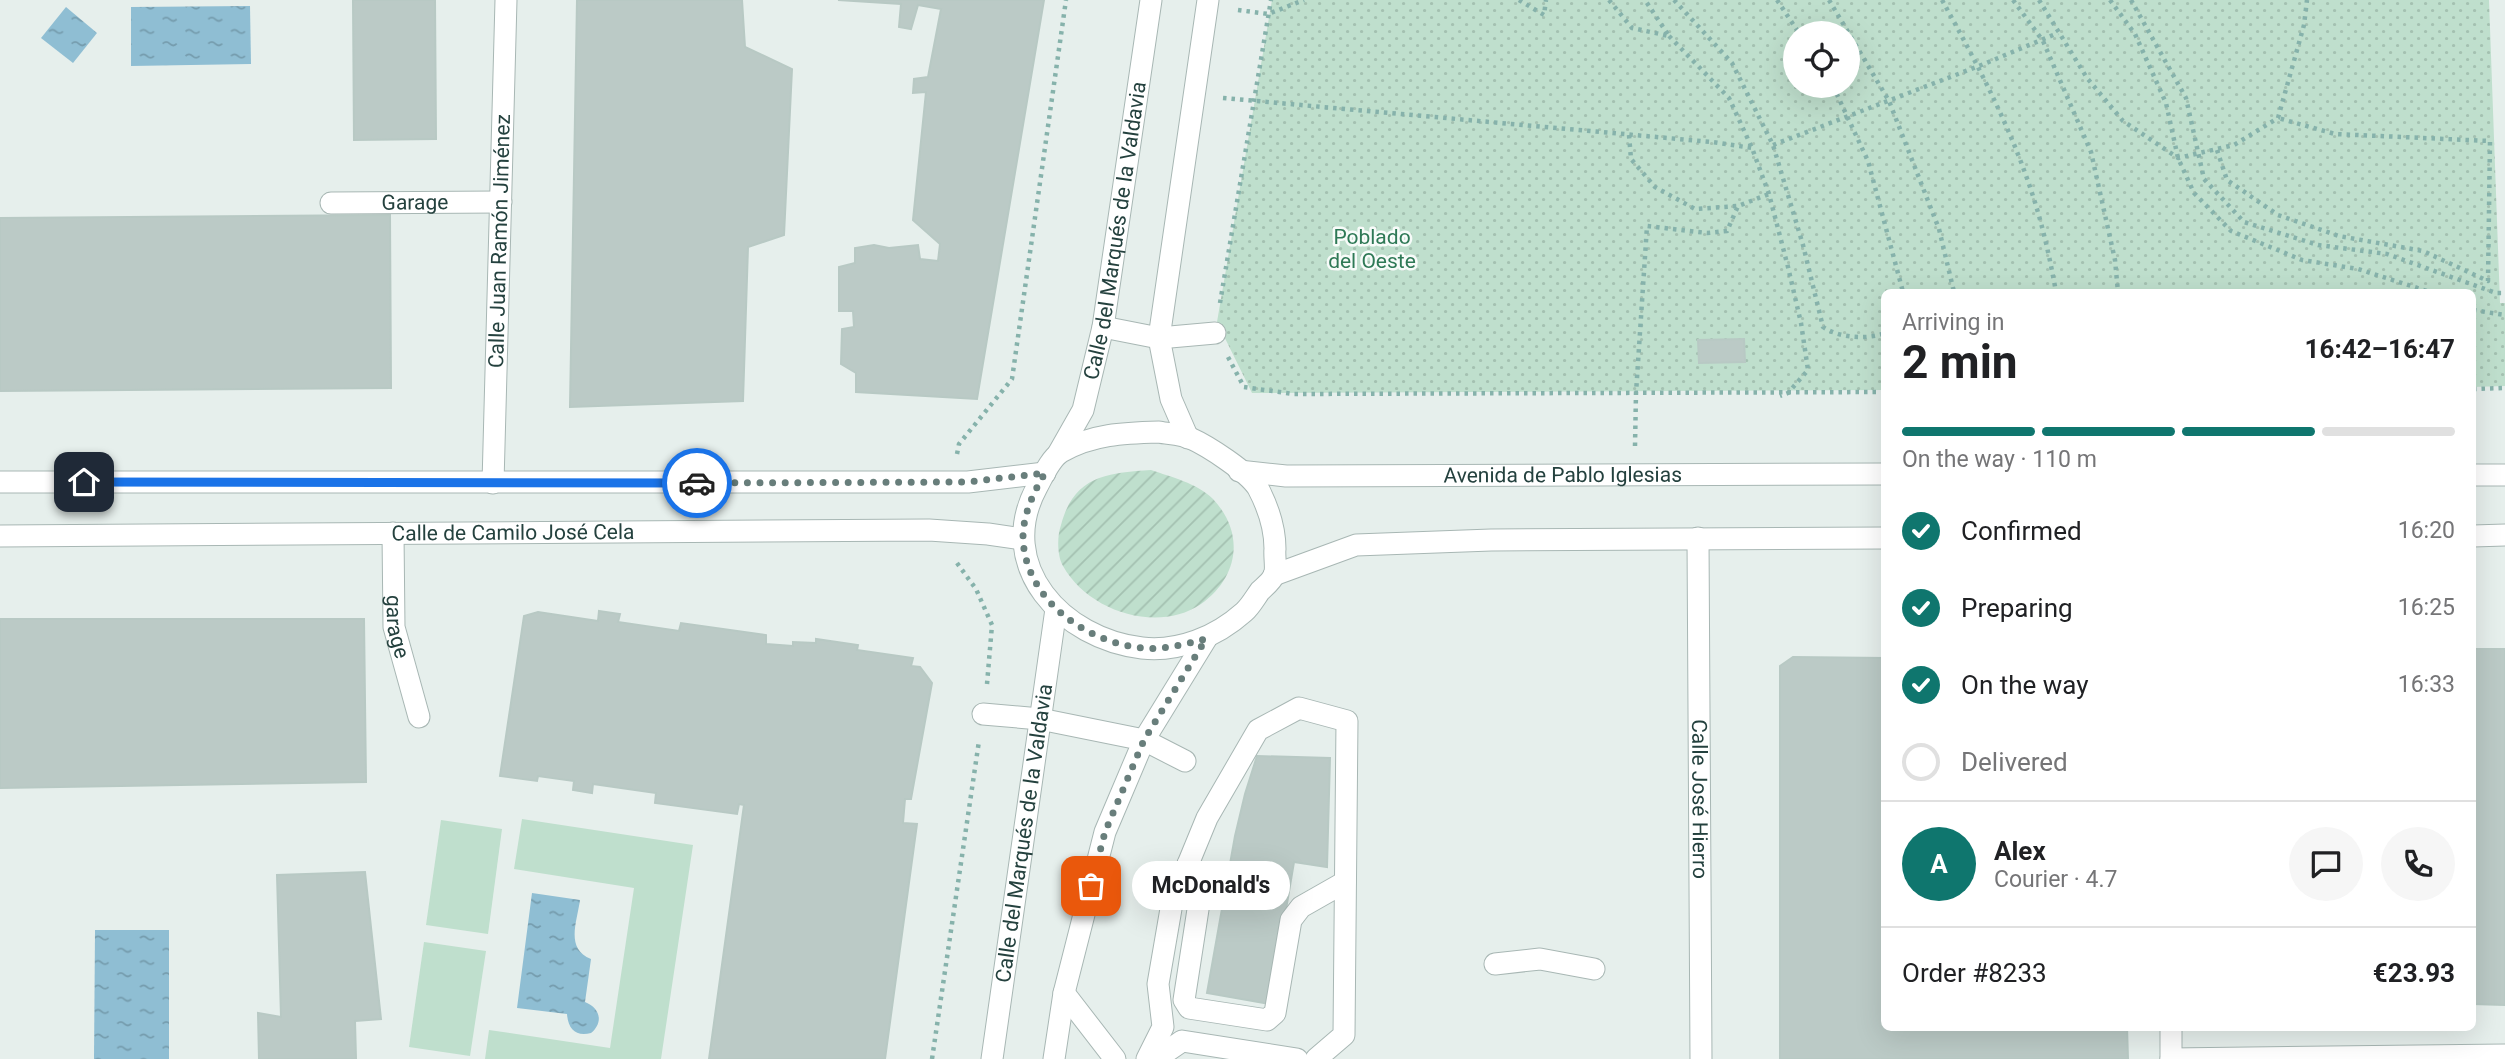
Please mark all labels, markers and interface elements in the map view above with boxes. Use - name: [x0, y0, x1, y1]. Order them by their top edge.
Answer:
- map controls: [1783, 21, 1860, 98]
- button: locate: [1783, 21, 1860, 98]
- street label: Calle del Marqués de la Valdavia: [1079, 80, 1151, 382]
- street label: Calle Juan Ramón Jiménez: [484, 114, 515, 368]
- street label: Garage: [382, 190, 448, 215]
- park label: Poblado del Oeste: [1328, 225, 1416, 273]
- text: Arriving in: [1902, 309, 2005, 336]
- text: 16:42–16:47: [2305, 334, 2455, 364]
- text: 2 min: [1902, 335, 2018, 389]
- text: On the way · 110 m: [1902, 446, 2097, 473]
- courier: [662, 448, 732, 518]
- pin: [54, 452, 114, 512]
- icon: home: [65, 463, 103, 501]
- street label: Avenida de Pablo Iglesias: [1443, 463, 1682, 487]
- icon: car: [678, 464, 716, 502]
- icon: check: [1902, 512, 1940, 550]
- text: Confirmed: [1961, 516, 2082, 546]
- text: 16:20: [2398, 517, 2455, 544]
- street label: Calle de Camilo José Cela: [391, 520, 635, 545]
- icon: check: [1902, 589, 1940, 627]
- text: Preparing: [1961, 593, 2073, 623]
- text: 16:25: [2398, 594, 2455, 621]
- street label: garage: [382, 595, 414, 661]
- icon: check: [1902, 666, 1940, 704]
- text: On the way: [1961, 670, 2089, 700]
- text: 16:33: [2398, 671, 2455, 698]
- street label: Calle del Marqués de la Valdavia: [991, 682, 1057, 984]
- street label: Calle José Hierro: [1687, 719, 1712, 879]
- text: Delivered: [1961, 747, 2068, 777]
- button: chat: [2289, 827, 2363, 901]
- button: phone: [2381, 827, 2455, 901]
- text: Alex: [1994, 836, 2046, 866]
- text: A: [1930, 849, 1948, 879]
- pin: [1061, 856, 1121, 916]
- callout: McDonald's: [1133, 862, 1290, 910]
- text: Courier · 4.7: [1994, 866, 2117, 893]
- icon: bag: [1072, 867, 1110, 905]
- text: McDonald's: [1152, 872, 1270, 899]
- text: Order #8233: [1902, 958, 2047, 988]
- text: €23.93: [2373, 958, 2455, 988]

